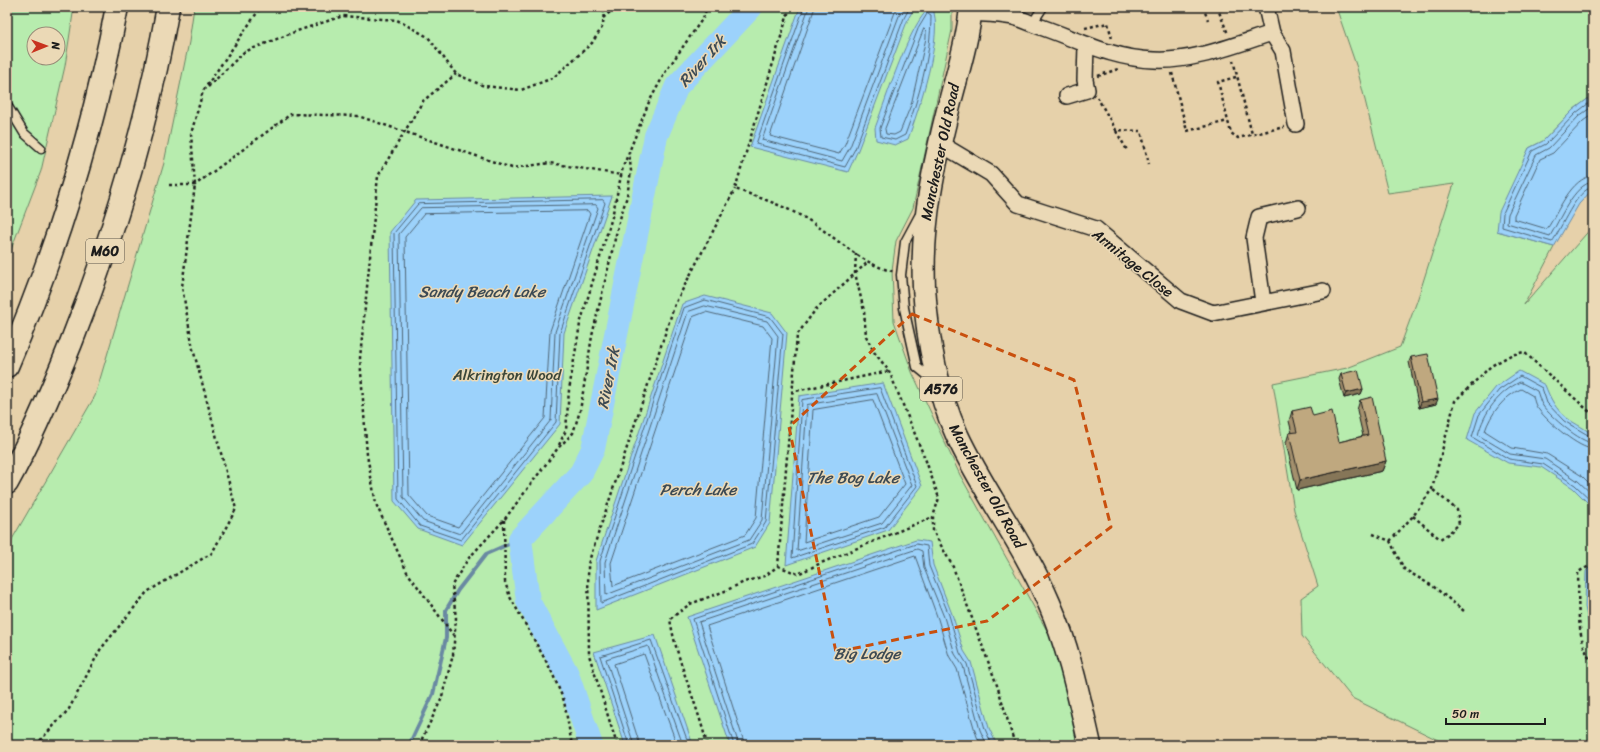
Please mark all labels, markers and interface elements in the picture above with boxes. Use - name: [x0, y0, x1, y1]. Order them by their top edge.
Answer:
- north arrow: [26, 26, 66, 66]
- water label: River Irk: [671, 26, 735, 94]
- text: N: [46, 41, 65, 50]
- street label: Manchester Old Road: [913, 80, 967, 223]
- street label: Armitage Close: [1086, 221, 1180, 304]
- road number: M60: [86, 239, 124, 263]
- water label: Sandy Beach Lake: [419, 277, 547, 306]
- water label: River Irk: [588, 342, 629, 411]
- park label: Alkrington Wood: [452, 362, 562, 388]
- road number: A576: [920, 377, 962, 401]
- street label: Manchester Old Road: [942, 419, 1033, 554]
- water label: The Bog Lake: [807, 463, 901, 492]
- water label: Perch Lake: [660, 475, 739, 504]
- water label: Big Lodge: [834, 639, 903, 668]
- scale bar: [1446, 700, 1545, 726]
- text: 50 m: [1452, 703, 1479, 725]

